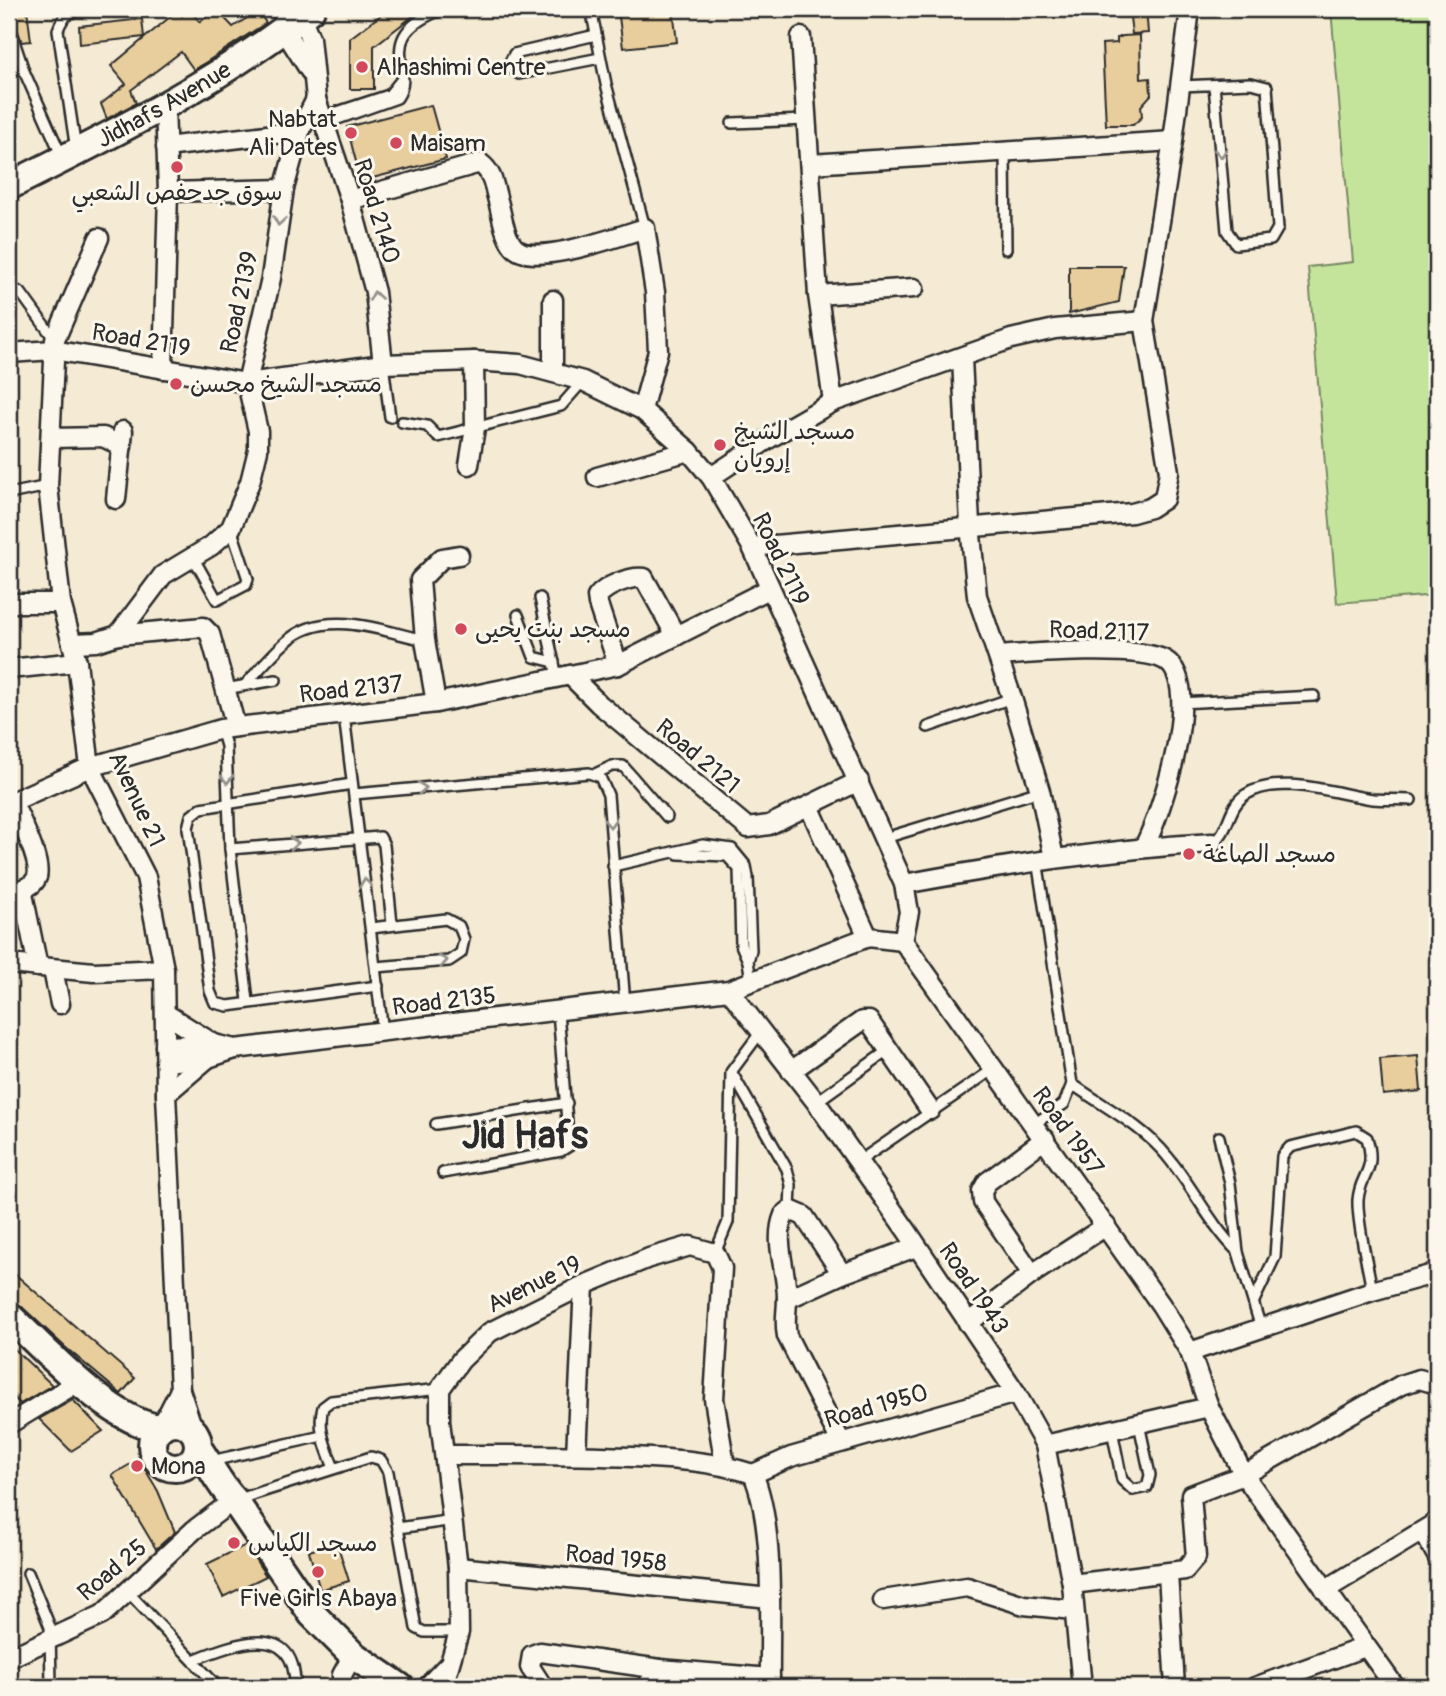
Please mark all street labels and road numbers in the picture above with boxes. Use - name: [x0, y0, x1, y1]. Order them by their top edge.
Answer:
- street label: Jidhafs Avenue: [92, 55, 237, 154]
- street label: Road 2140: [347, 155, 406, 267]
- street label: Road 2139: [215, 248, 264, 356]
- street label: Road 2119: [89, 318, 192, 363]
- street label: Road 2119: [746, 508, 815, 610]
- street label: Road 2117: [1049, 615, 1150, 648]
- street label: Road 2137: [298, 670, 404, 709]
- street label: Road 2121: [650, 713, 745, 800]
- street label: Avenue 21: [102, 747, 171, 851]
- street label: Road 2135: [391, 981, 498, 1022]
- street label: Road 1957: [1026, 1081, 1110, 1181]
- street label: Road 1943: [932, 1237, 1015, 1339]
- street label: Avenue 19: [483, 1249, 586, 1320]
- street label: Road 1950: [821, 1378, 931, 1435]
- street label: Road 25: [72, 1533, 153, 1608]
- street label: Road 1958: [564, 1539, 668, 1578]

